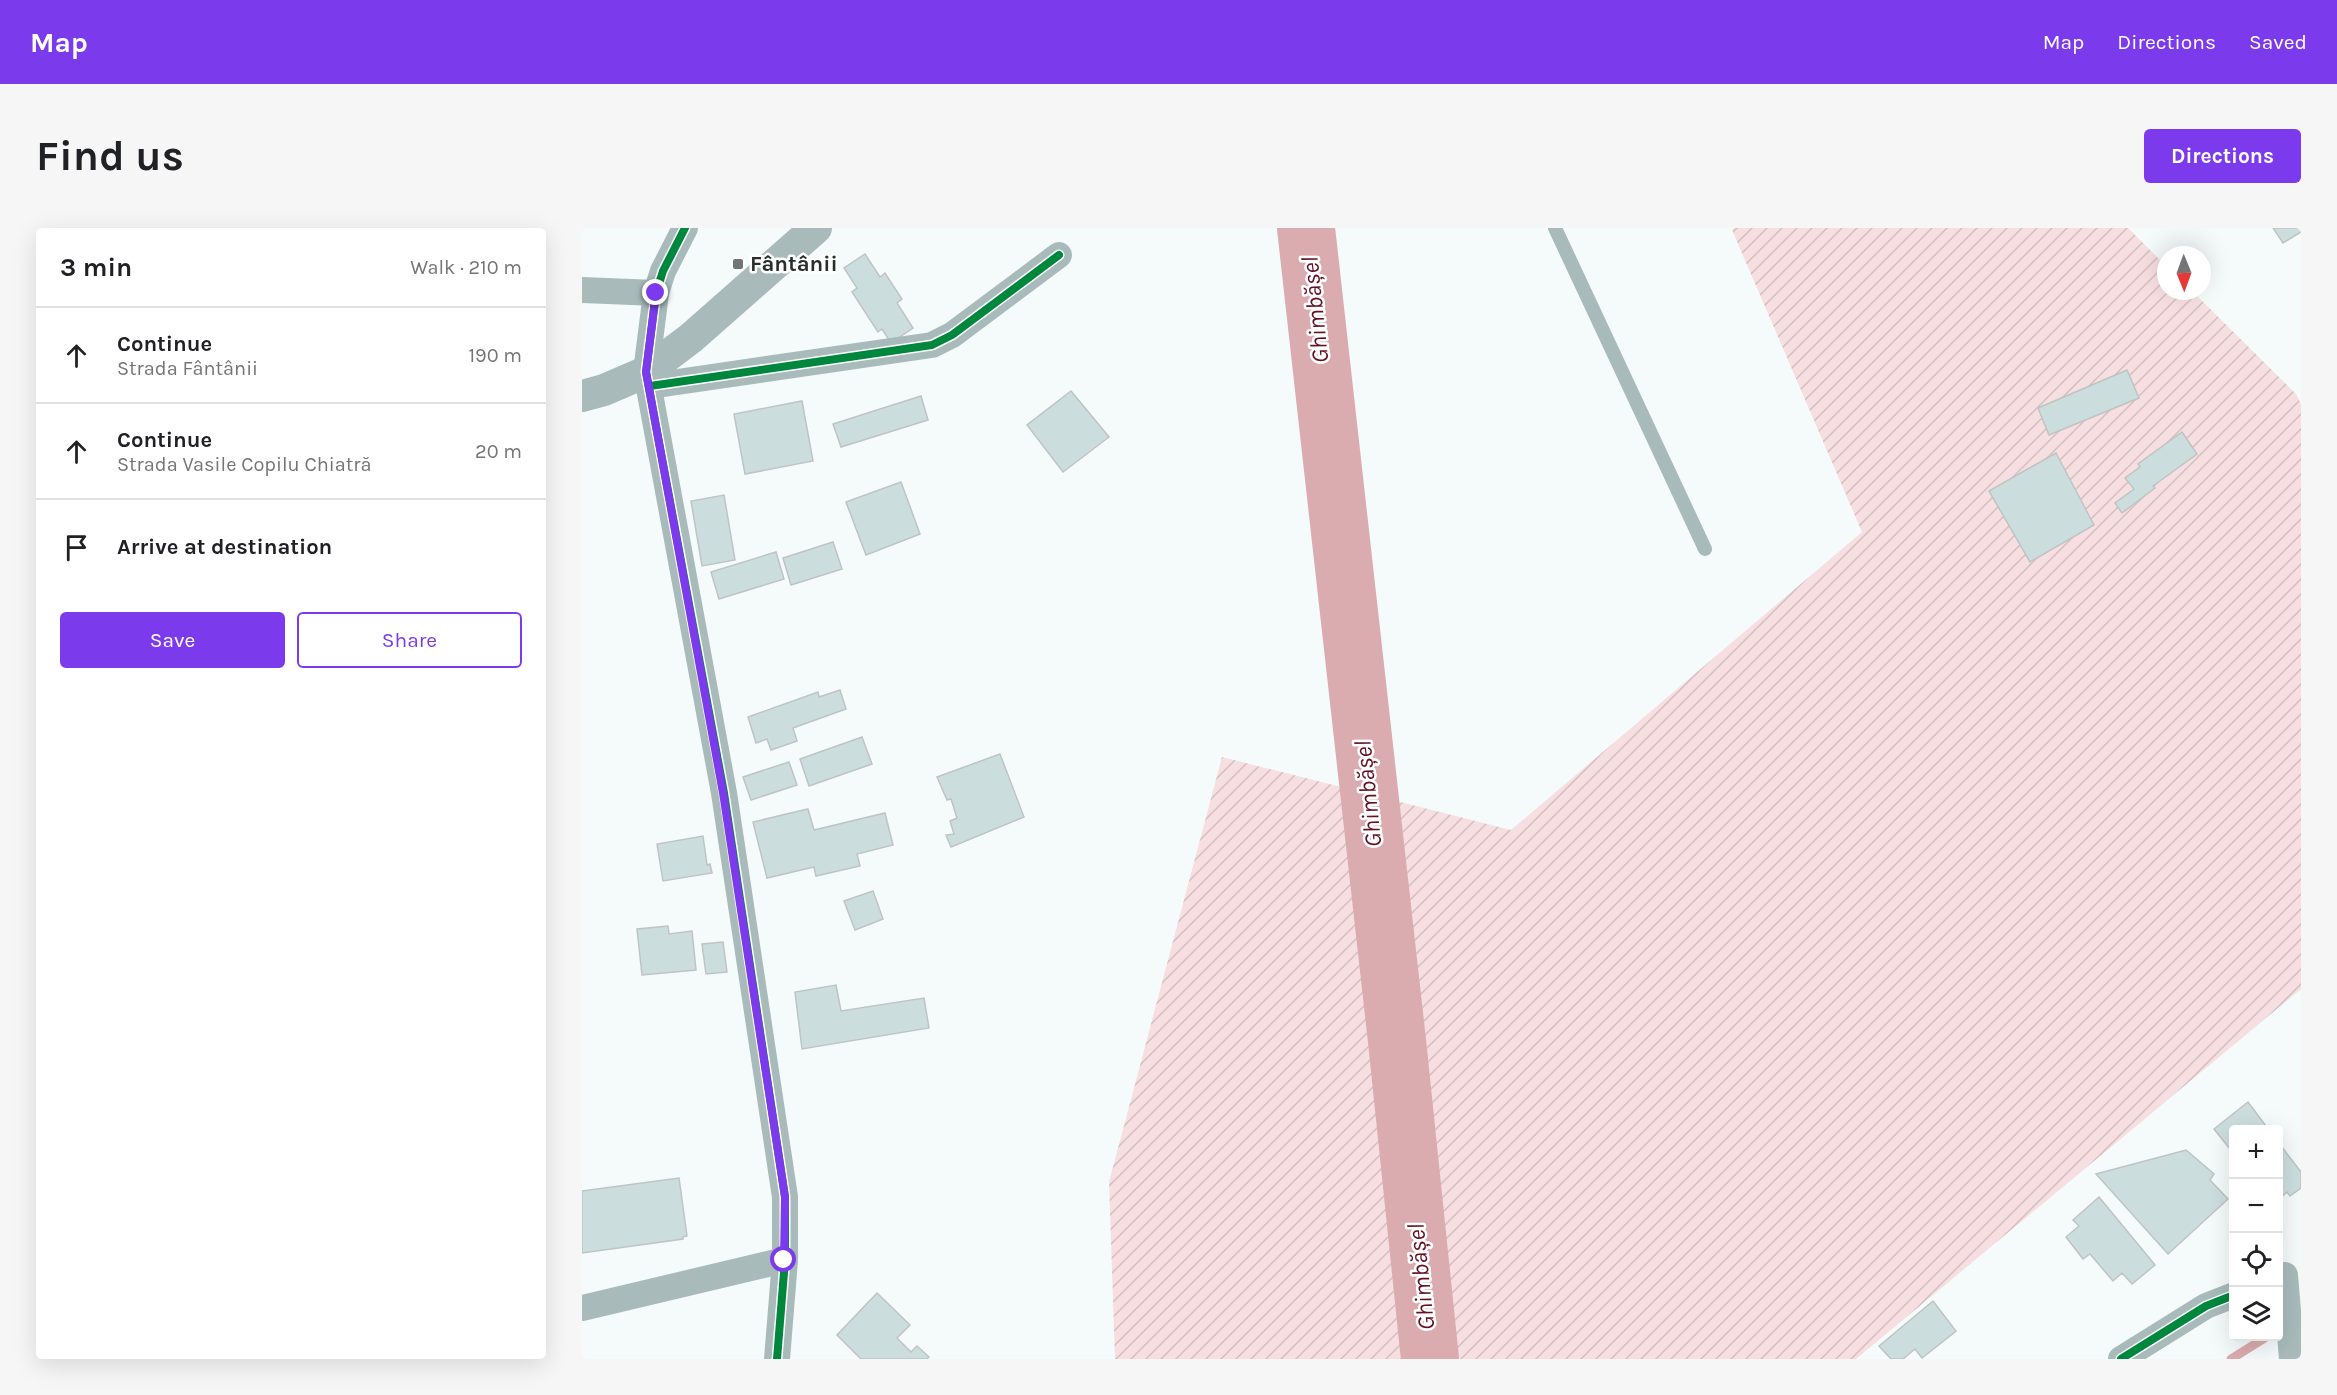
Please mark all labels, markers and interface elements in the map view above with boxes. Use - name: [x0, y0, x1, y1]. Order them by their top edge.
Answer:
- text: Map: [30, 26, 88, 59]
- text: Map: [2043, 30, 2084, 54]
- text: Directions: [2117, 30, 2216, 54]
- text: Saved: [2249, 30, 2307, 54]
- button: Directions: [2144, 129, 2301, 183]
- text: Find us: [36, 131, 184, 181]
- north arrow: [2157, 246, 2211, 300]
- place label: Fântânii: [750, 251, 838, 277]
- text: 3 min: [60, 252, 132, 283]
- water label: Ghimbășel: [1295, 255, 1335, 365]
- text: Walk · 210 m: [410, 256, 522, 279]
- marker: Fântânii: [731, 257, 745, 271]
- route end: [642, 279, 668, 305]
- text: Continue: [117, 331, 212, 357]
- icon: ahead: [60, 339, 93, 372]
- text: 190 m: [468, 344, 522, 367]
- text: Strada Fântânii: [117, 357, 258, 380]
- text: Continue: [117, 427, 212, 453]
- icon: ahead: [60, 435, 93, 468]
- text: 20 m: [475, 440, 522, 463]
- text: Strada Vasile Copilu Chiatră: [117, 453, 372, 476]
- icon: arrive: [60, 531, 93, 564]
- text: Arrive at destination: [117, 534, 332, 560]
- button: Save: [60, 612, 285, 668]
- button: Share: [297, 612, 522, 668]
- water label: Ghimbășel: [1348, 739, 1388, 849]
- map controls: [2229, 1125, 2283, 1341]
- button: +: [2229, 1125, 2283, 1179]
- button: −: [2229, 1179, 2283, 1233]
- water label: Ghimbășel: [1401, 1222, 1441, 1332]
- button: locate: [2229, 1233, 2283, 1287]
- route start: [770, 1246, 796, 1272]
- button: layers: [2229, 1287, 2283, 1341]

